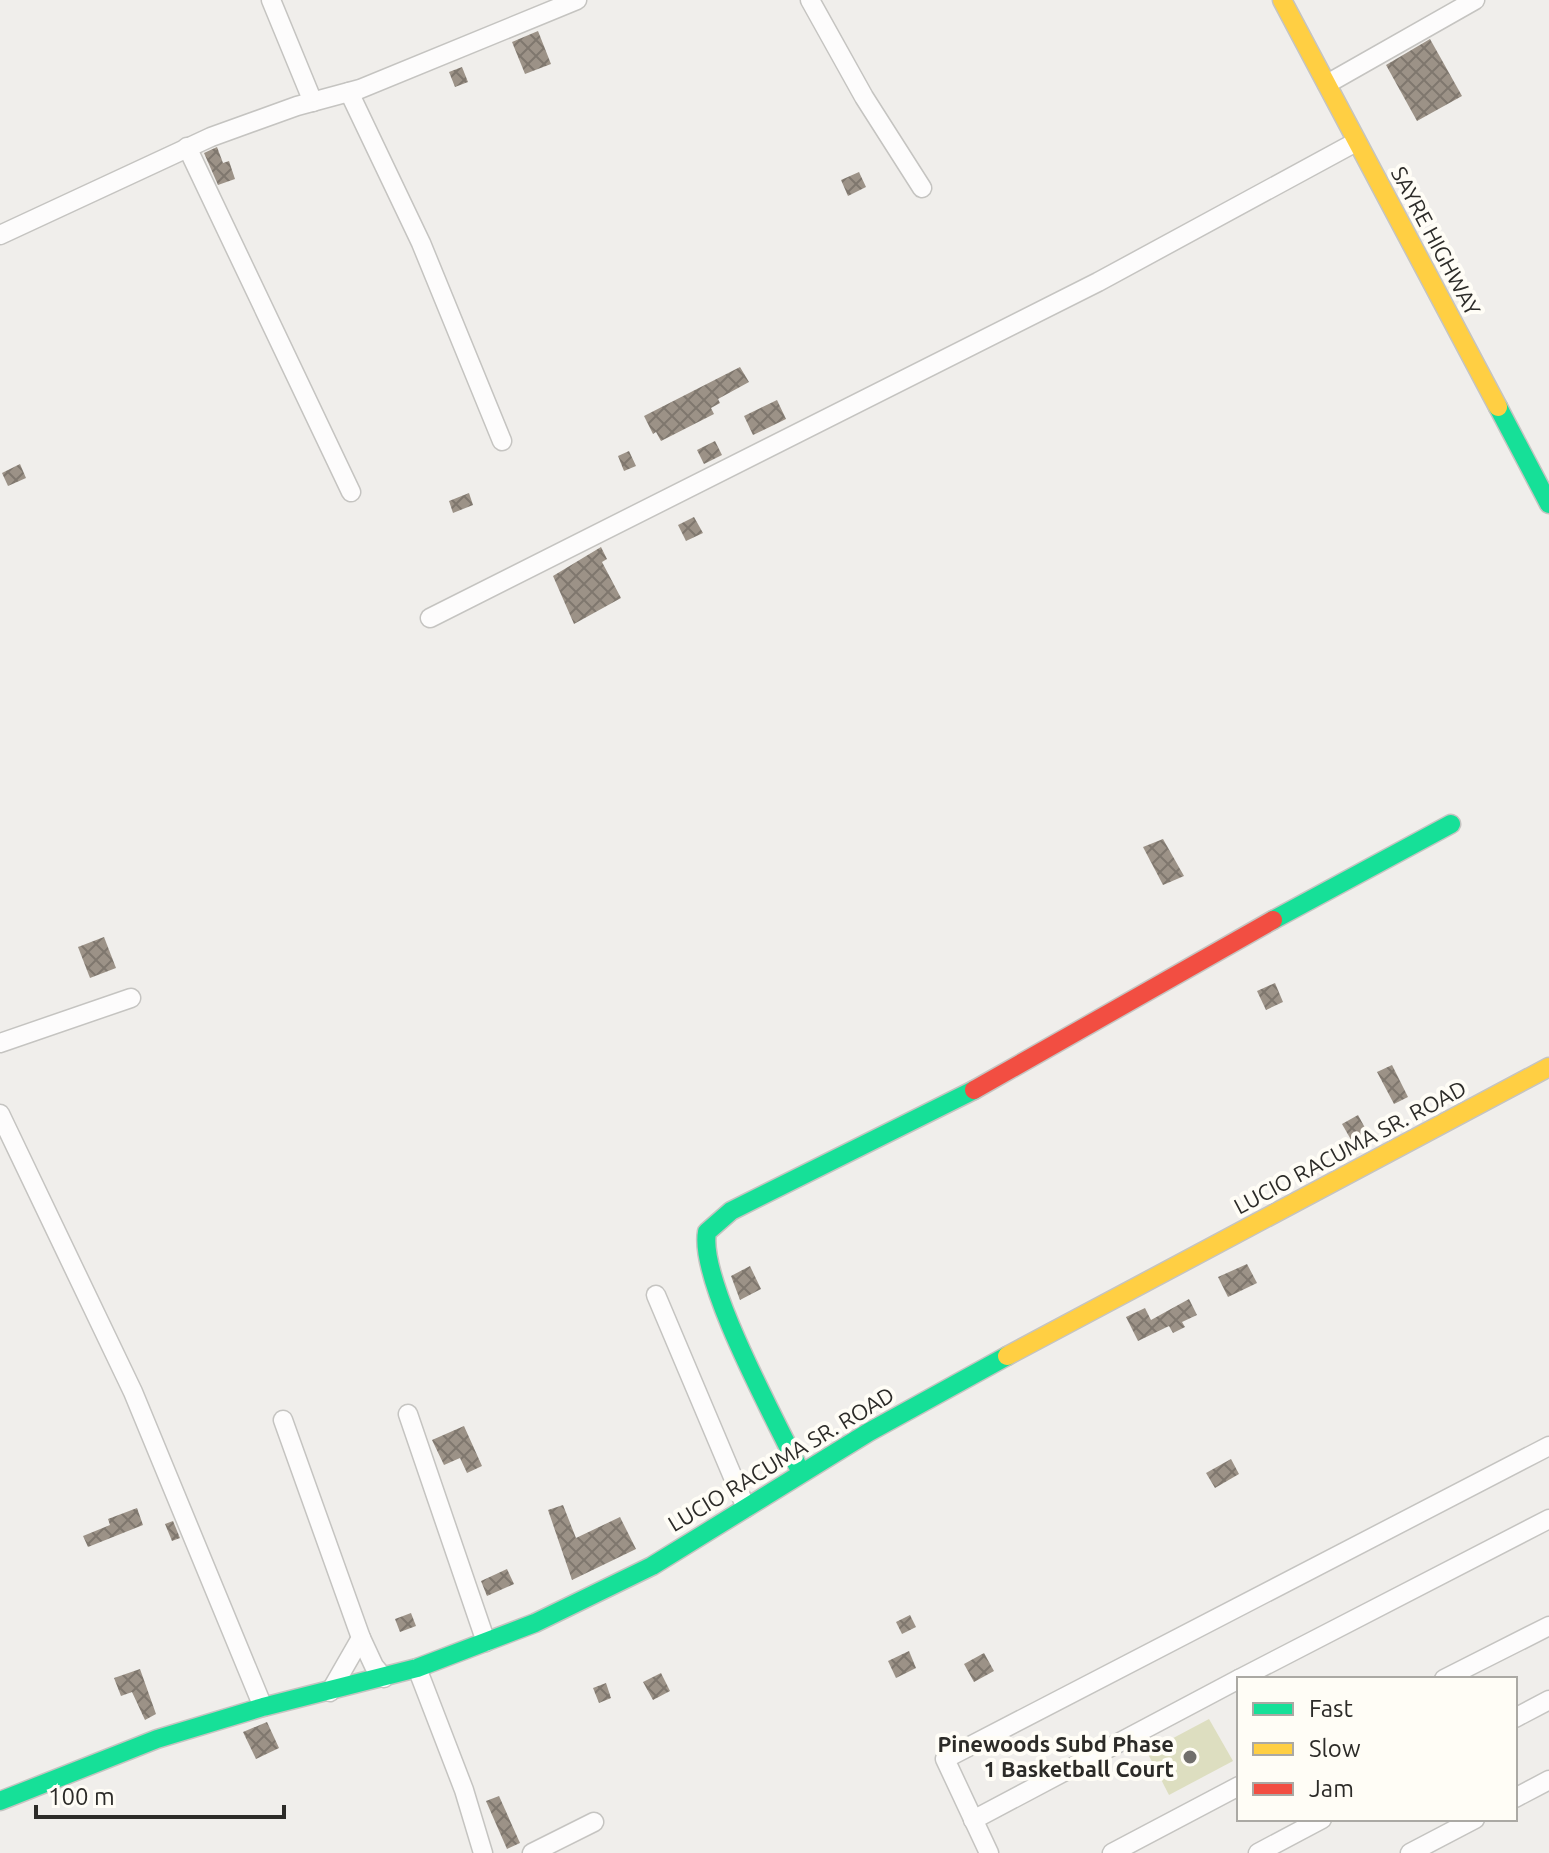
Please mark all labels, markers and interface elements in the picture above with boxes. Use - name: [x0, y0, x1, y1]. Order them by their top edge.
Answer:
- street label: SAYRE HIGHWAY: [1387, 162, 1486, 320]
- street label: LUCIO RACUMA SR. ROAD: [1230, 1075, 1470, 1218]
- street label: LUCIO RACUMA SR. ROAD: [663, 1381, 898, 1536]
- legend: [1237, 1677, 1517, 1821]
- text: Fast: [1309, 1695, 1353, 1722]
- place label: Pinewoods Subd Phase 1 Basketball Court: [937, 1731, 1174, 1781]
- text: Slow: [1309, 1735, 1361, 1762]
- marker: Pinewoods Subd Phase 1 Basketball Court: [1181, 1748, 1199, 1766]
- scale bar: [36, 1769, 284, 1819]
- text: Jam: [1309, 1775, 1354, 1802]
- text: 100 m: [48, 1783, 115, 1810]

